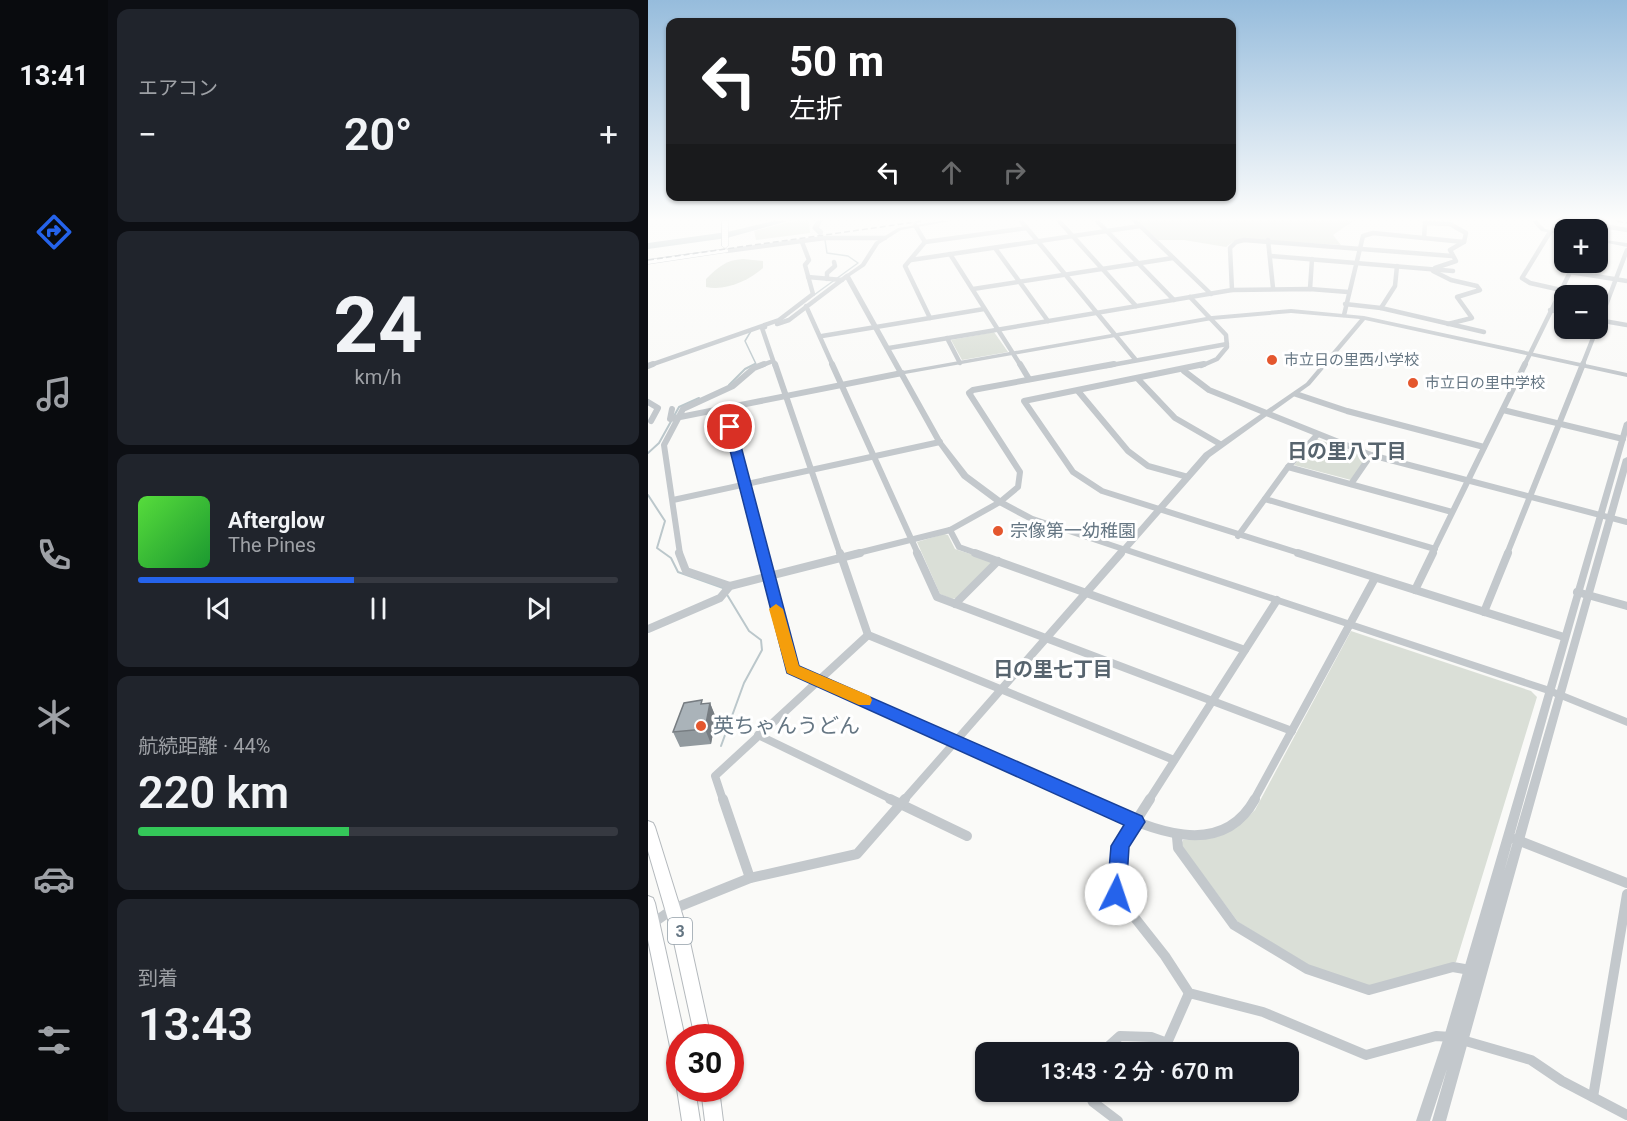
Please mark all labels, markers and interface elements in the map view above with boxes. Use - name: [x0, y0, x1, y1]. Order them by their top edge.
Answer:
- text: 50 m: [789, 37, 884, 86]
- icon: left: [690, 42, 768, 120]
- text: 13:41: [19, 60, 89, 92]
- text: エアコン: [138, 76, 218, 100]
- text: 左折: [789, 93, 843, 125]
- text: 20°: [344, 108, 412, 161]
- text: −: [138, 115, 157, 154]
- text: +: [599, 115, 618, 154]
- icon: left: [872, 156, 905, 189]
- icon: ahead: [935, 156, 968, 189]
- icon: right: [998, 156, 1031, 189]
- icon: directions: [33, 211, 75, 253]
- map controls: [1554, 219, 1608, 339]
- button: +: [1554, 219, 1608, 273]
- text: 24: [333, 280, 423, 371]
- button: −: [1554, 285, 1608, 339]
- place label: 市立日の里西小学校: [1284, 351, 1419, 369]
- marker: 市立日の里西小学校: [1265, 353, 1279, 367]
- text: km/h: [355, 365, 401, 389]
- icon: music: [33, 373, 75, 415]
- place label: 市立日の里中学校: [1425, 374, 1545, 392]
- marker: 市立日の里中学校: [1406, 376, 1420, 390]
- pin: [704, 401, 755, 452]
- icon: arrive: [713, 410, 746, 443]
- district label: 日の里八丁目: [1287, 439, 1407, 463]
- text: Afterglow: [228, 508, 325, 533]
- place label: 宗像第一幼稚園: [1010, 520, 1136, 541]
- marker: 宗像第一幼稚園: [991, 524, 1005, 538]
- text: The Pines: [228, 533, 316, 557]
- icon: phone: [33, 534, 75, 576]
- icon: previous: [202, 592, 235, 625]
- icon: pause: [362, 592, 395, 625]
- icon: next: [522, 592, 555, 625]
- district label: 日の里七丁目: [993, 657, 1113, 681]
- icon: climate: [33, 696, 75, 738]
- place label: 英ちゃんうどん: [713, 714, 860, 738]
- marker: 英ちゃんうどん: [694, 719, 708, 733]
- text: 航続距離 · 44%: [138, 734, 270, 758]
- text: 220 km: [138, 766, 289, 819]
- icon: car: [33, 858, 75, 900]
- position arrow: [1084, 862, 1148, 926]
- road number: 3: [668, 918, 692, 944]
- text: 到着: [138, 966, 178, 990]
- text: 13:43: [138, 998, 253, 1051]
- icon: filters: [33, 1019, 75, 1061]
- speed limit sign: 30: [666, 1024, 744, 1102]
- text: 13:43 · 2 分 · 670 m: [1040, 1059, 1234, 1084]

